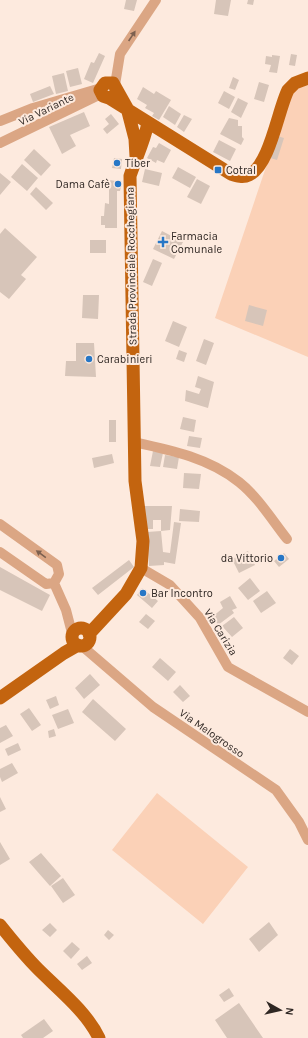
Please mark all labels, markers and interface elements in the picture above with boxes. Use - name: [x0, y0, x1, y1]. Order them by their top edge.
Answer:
- one-way arrow: [128, 31, 136, 42]
- street label: Via Variante: [17, 90, 76, 128]
- place label: Tiber: [125, 157, 150, 170]
- marker: Tiber: [112, 158, 122, 168]
- place label: Cotral: [226, 164, 256, 177]
- marker: Cotral: [213, 165, 223, 175]
- place label: Dama Cafè: [56, 178, 110, 191]
- marker: Dama Cafè: [113, 179, 123, 189]
- street label: Strada Provinciale Rocchegiana: [124, 187, 139, 345]
- place label: Farmacia Comunale: [171, 230, 222, 256]
- marker: Farmacia Comunale: [158, 237, 168, 247]
- place label: Carabinieri: [97, 353, 152, 366]
- marker: Carabinieri: [84, 354, 94, 364]
- one-way arrow: [36, 550, 47, 558]
- place label: da Vittorio: [221, 552, 273, 565]
- marker: da Vittorio: [276, 553, 286, 563]
- place label: Bar Incontro: [151, 587, 213, 600]
- marker: Bar Incontro: [138, 588, 148, 598]
- street label: Via Carizia: [201, 606, 240, 658]
- street label: Via Melogrosso: [177, 706, 247, 761]
- north arrow: [260, 990, 300, 1030]
- text: N: [282, 1007, 296, 1016]

